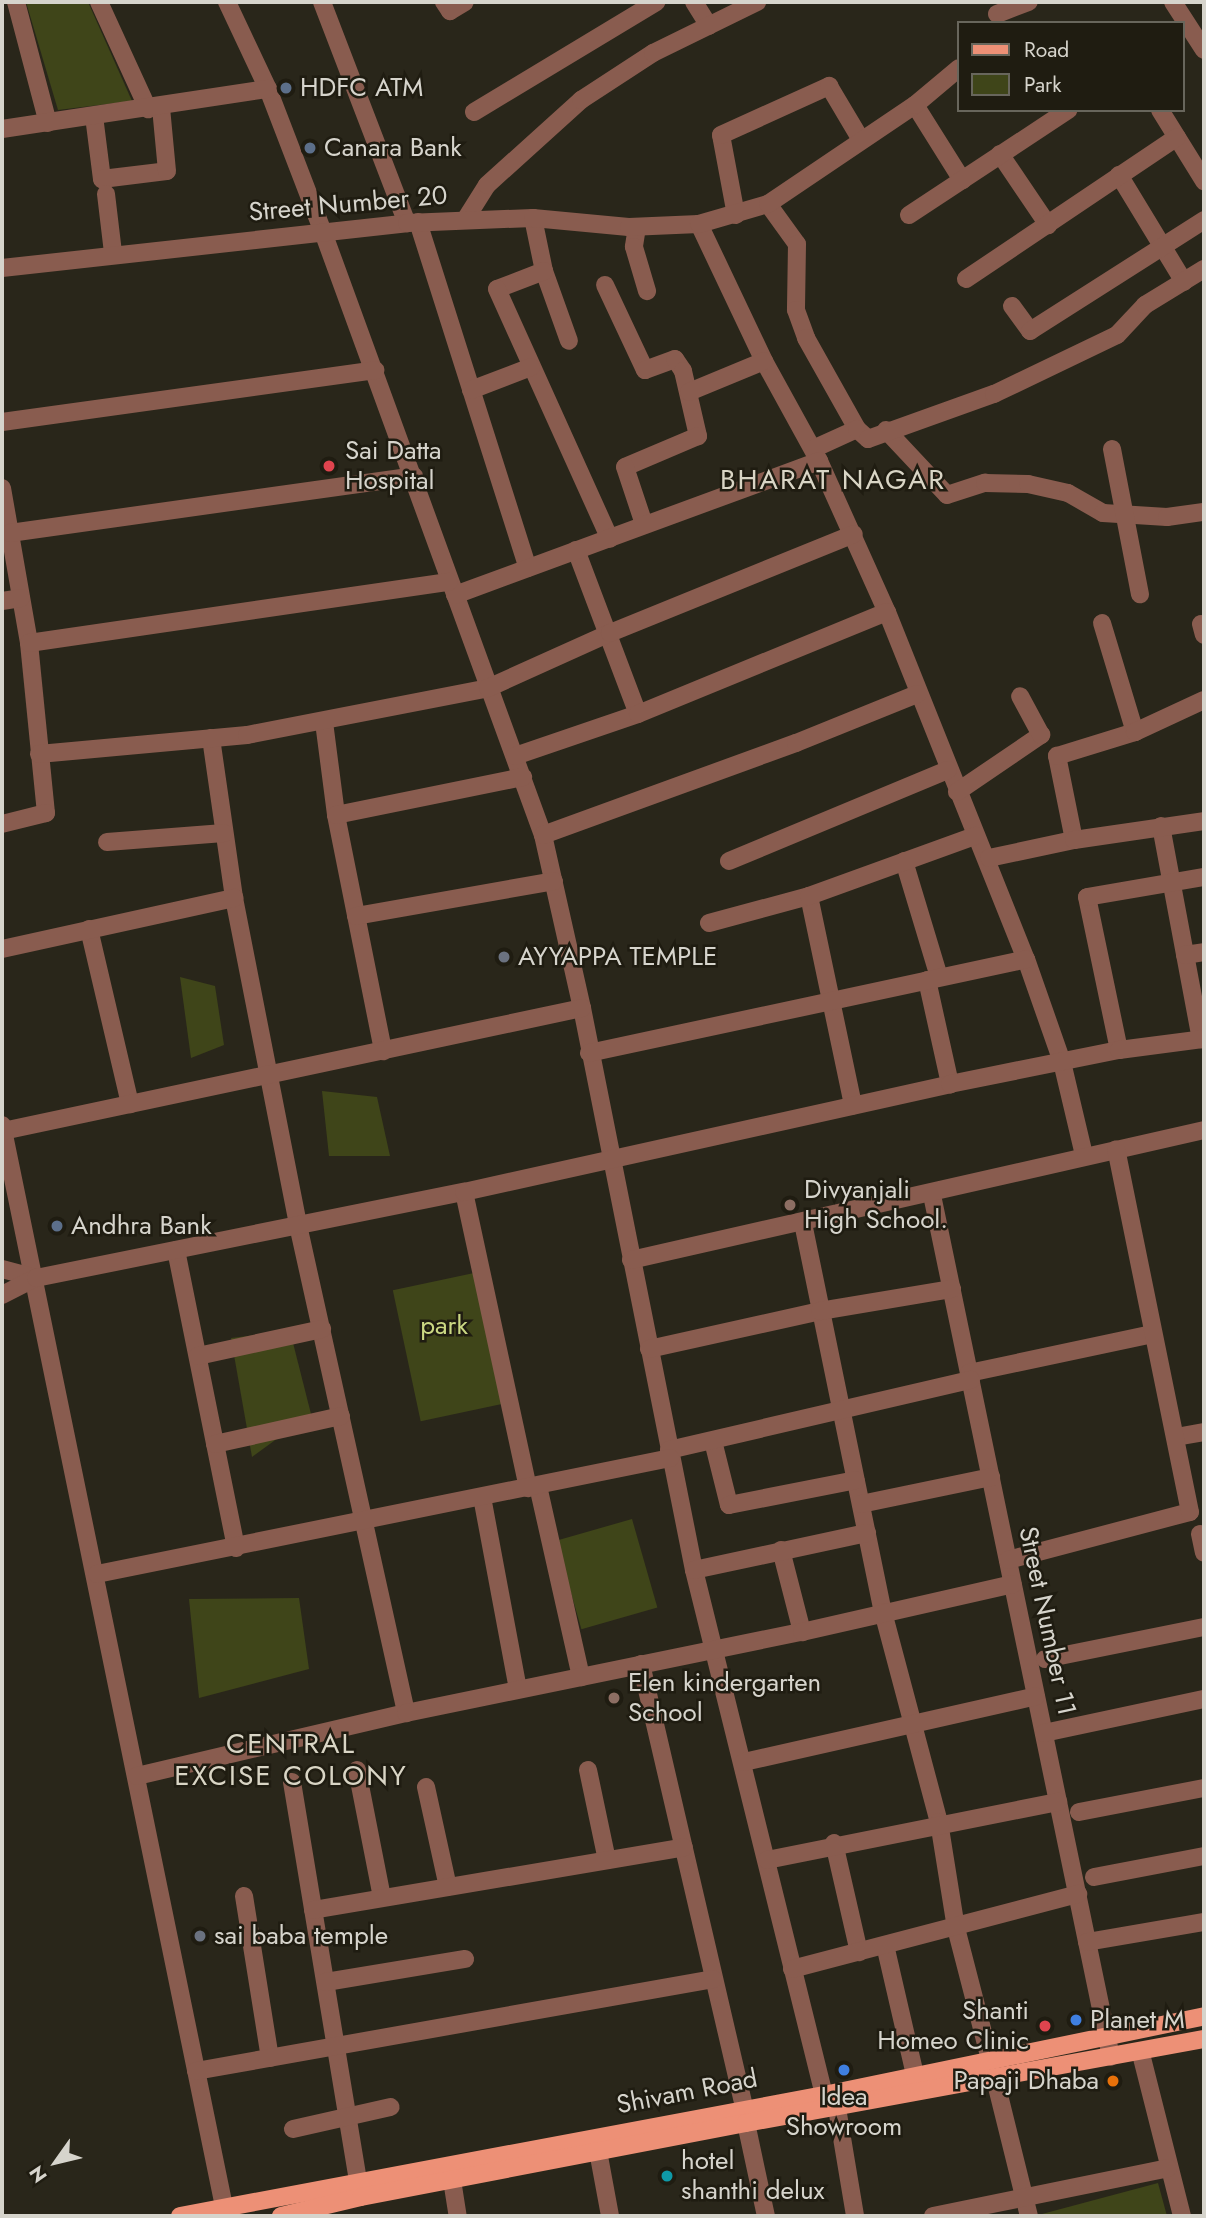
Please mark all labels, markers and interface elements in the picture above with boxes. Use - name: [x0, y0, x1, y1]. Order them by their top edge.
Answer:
- legend: [958, 21, 1185, 112]
- text: Road: [1024, 35, 1069, 65]
- text: Park: [1024, 70, 1061, 100]
- place label: HDFC ATM: [300, 72, 423, 104]
- marker: HDFC ATM: [278, 80, 294, 96]
- place label: Canara Bank: [324, 132, 462, 164]
- marker: Canara Bank: [302, 140, 318, 156]
- street label: Street Number 20: [247, 180, 449, 228]
- place label: Sai Datta Hospital: [345, 435, 441, 496]
- marker: Sai Datta Hospital: [319, 456, 339, 476]
- district label: BHARAT NAGAR: [721, 463, 945, 497]
- place label: AYYAPPA TEMPLE: [518, 941, 717, 973]
- marker: AYYAPPA TEMPLE: [496, 949, 512, 965]
- place label: Divyanjali High School.: [804, 1174, 948, 1236]
- marker: Divyanjali High School.: [782, 1197, 798, 1213]
- place label: Andhra Bank: [71, 1210, 212, 1242]
- marker: Andhra Bank: [49, 1218, 65, 1234]
- park label: park: [420, 1310, 468, 1342]
- street label: Street Number 11: [1012, 1524, 1082, 1718]
- place label: Elen kindergarten School: [628, 1667, 821, 1728]
- marker: Elen kindergarten School: [606, 1690, 622, 1706]
- district label: CENTRAL EXCISE COLONY: [176, 1727, 406, 1793]
- place label: sai baba temple: [214, 1920, 388, 1952]
- marker: sai baba temple: [192, 1928, 208, 1944]
- place label: Shanti Homeo Clinic: [877, 1995, 1029, 2056]
- place label: Planet M: [1090, 2004, 1185, 2036]
- marker: Planet M: [1068, 2012, 1084, 2028]
- marker: Shanti Homeo Clinic: [1035, 2016, 1055, 2036]
- marker: Idea Showroom: [836, 2062, 852, 2078]
- street label: Shivam Road: [614, 2063, 760, 2121]
- place label: Papaji Dhaba: [953, 2065, 1099, 2097]
- marker: Papaji Dhaba: [1105, 2073, 1121, 2089]
- place label: Idea Showroom: [786, 2081, 902, 2142]
- north arrow: [21, 2127, 91, 2197]
- place label: hotel shanthi delux: [681, 2145, 824, 2206]
- text: N: [23, 2160, 54, 2188]
- marker: hotel shanthi delux: [659, 2168, 675, 2184]

